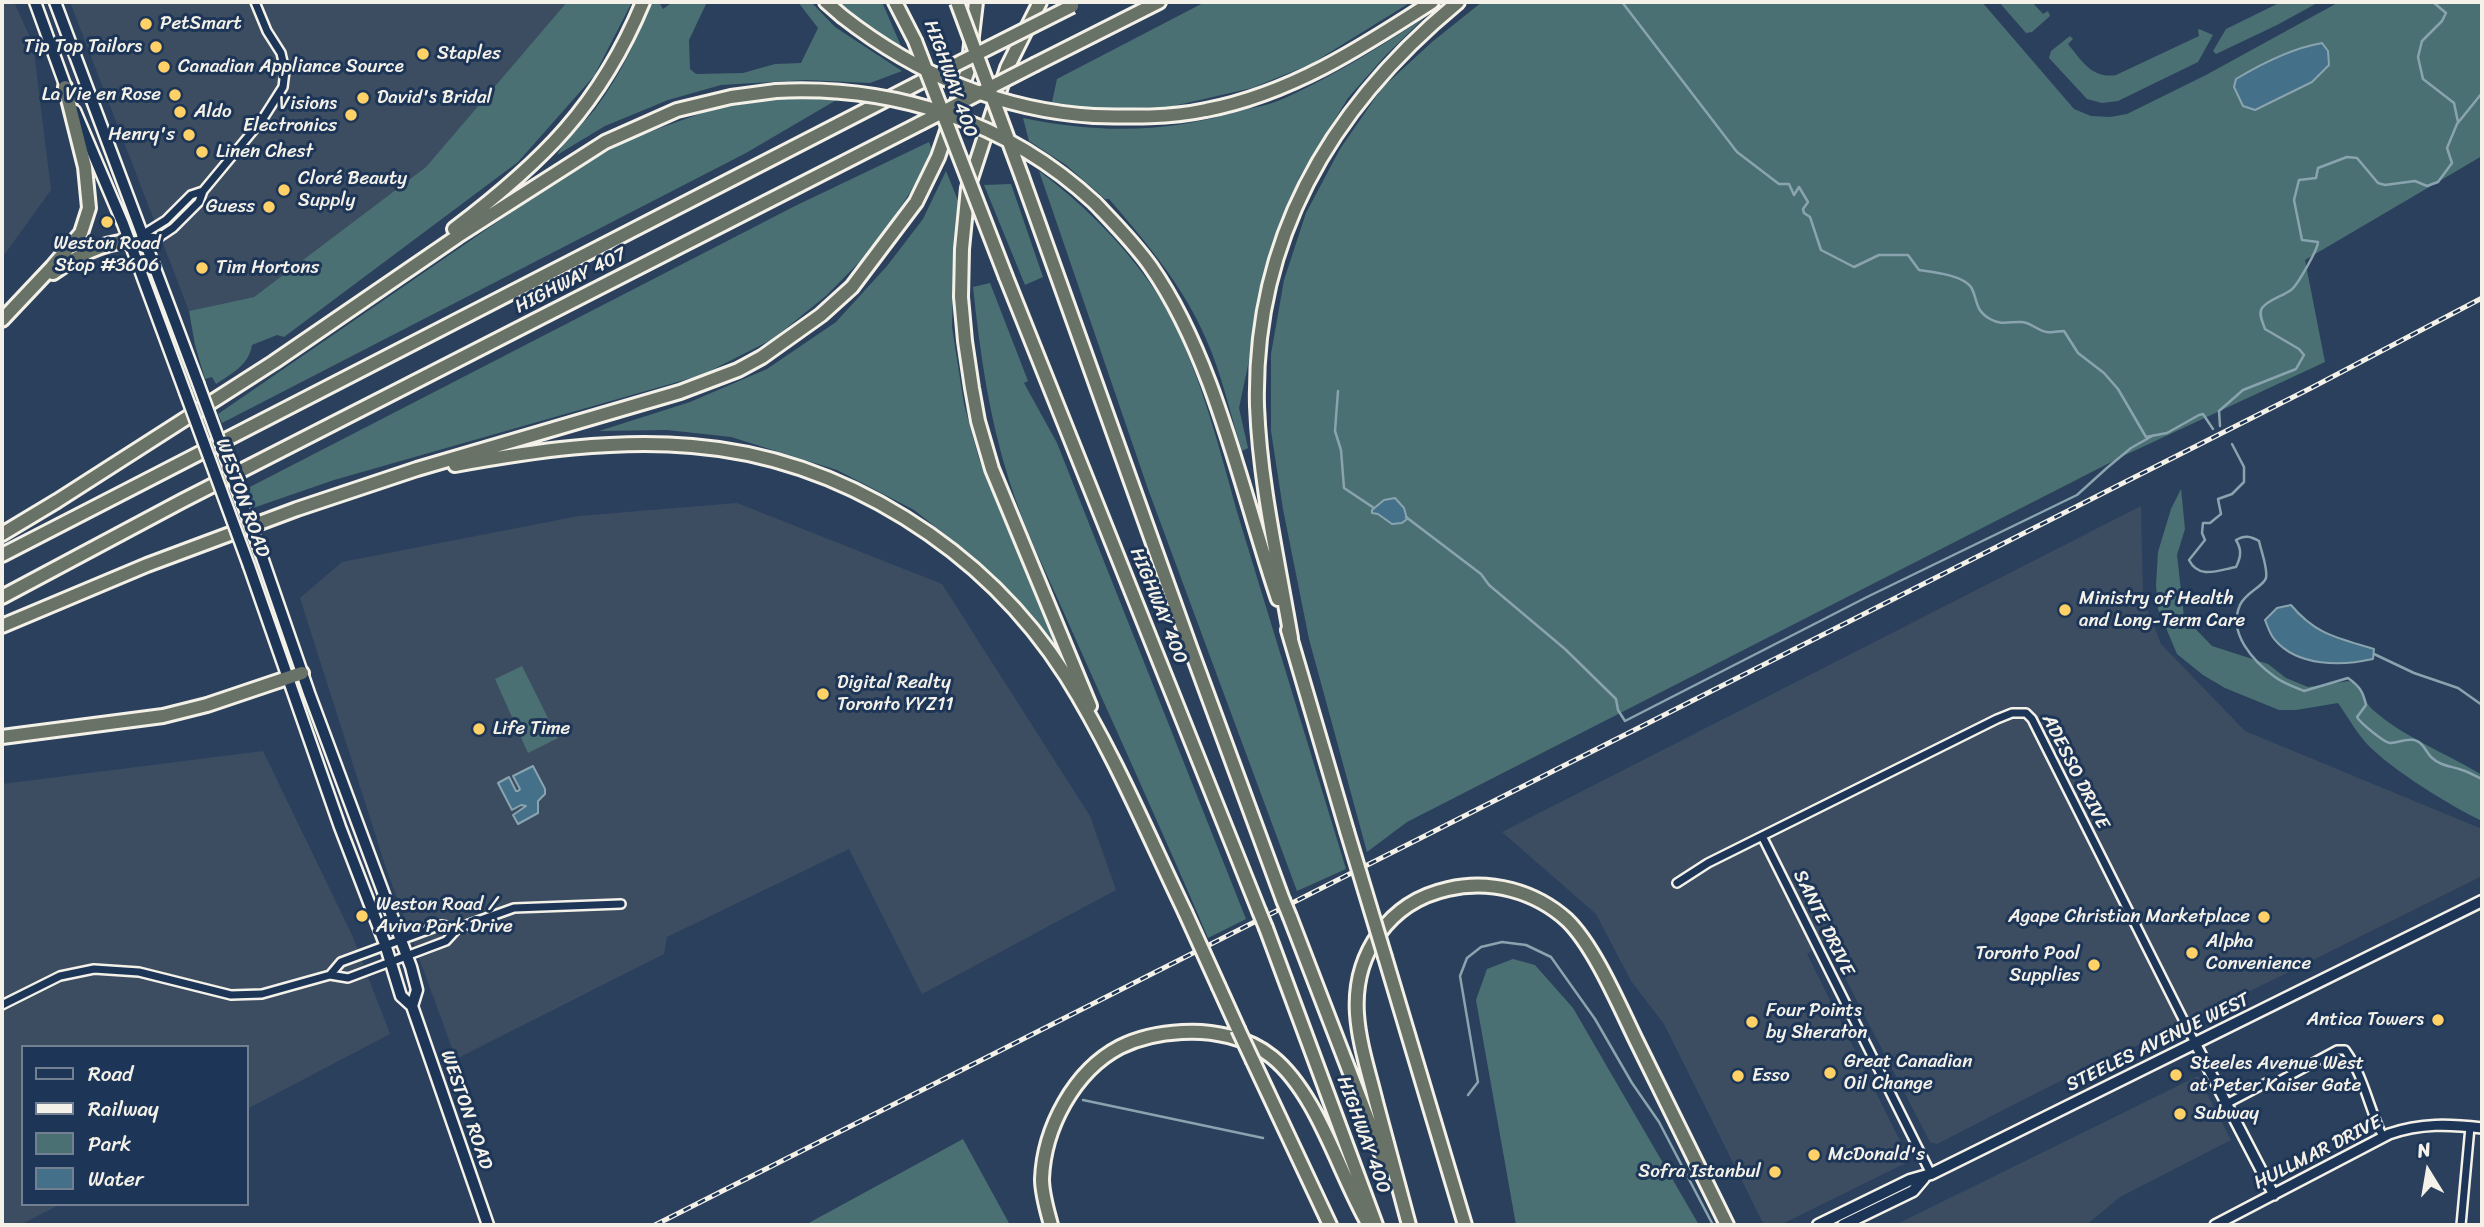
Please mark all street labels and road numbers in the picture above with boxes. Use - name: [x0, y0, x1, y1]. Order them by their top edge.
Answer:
- street label: HIGHWAY 400: [918, 17, 982, 141]
- street label: HIGHWAY 407: [511, 243, 631, 319]
- street label: WESTON ROAD: [210, 436, 274, 560]
- street label: HIGHWAY 400: [1124, 545, 1192, 667]
- street label: ADESSO DRIVE: [2036, 711, 2114, 833]
- street label: SANTE DRIVE: [1788, 866, 1858, 980]
- street label: STEELES AVENUE WEST: [2063, 989, 2253, 1097]
- street label: WESTON ROAD: [435, 1047, 497, 1173]
- street label: HIGHWAY 400: [1331, 1073, 1395, 1197]
- street label: HULLMAR DRIVE: [2250, 1111, 2386, 1195]

